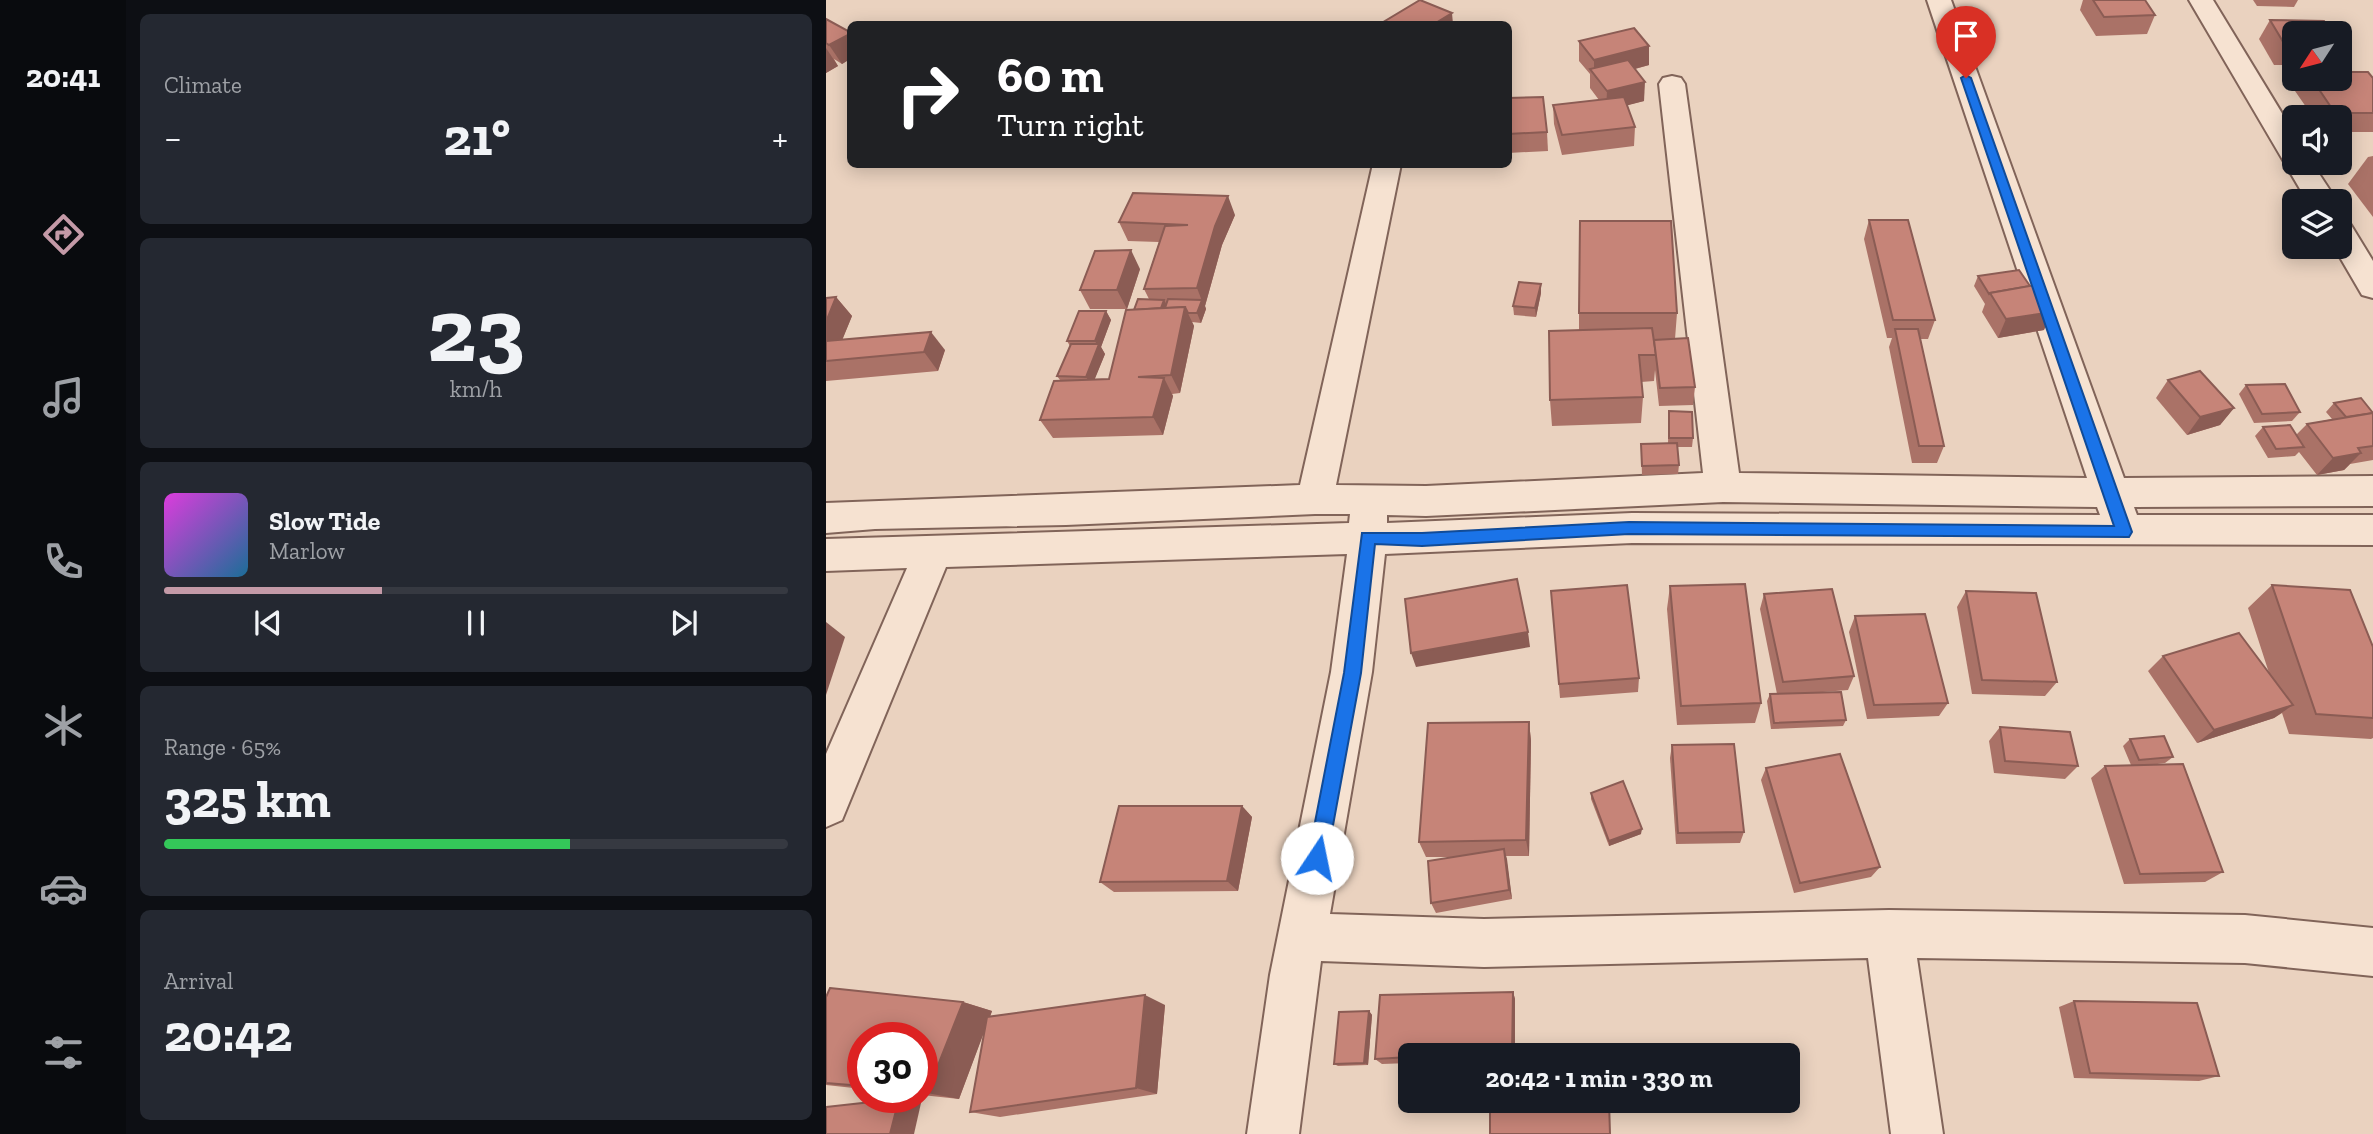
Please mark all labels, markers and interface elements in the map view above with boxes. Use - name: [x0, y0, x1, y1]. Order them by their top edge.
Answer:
- pin: [1936, 6, 1996, 78]
- icon: arrive: [1947, 17, 1985, 55]
- north arrow: [2282, 21, 2352, 91]
- map controls: [2282, 21, 2352, 259]
- text: 60 m: [997, 46, 1104, 105]
- icon: right: [882, 49, 973, 140]
- text: 20:41: [26, 57, 100, 95]
- text: Climate: [164, 71, 242, 99]
- button: sound: [2282, 105, 2352, 175]
- text: 21°: [443, 106, 510, 168]
- text: Turn right: [997, 106, 1144, 144]
- text: −: [164, 115, 182, 161]
- text: +: [772, 115, 788, 161]
- button: layers: [2282, 189, 2352, 259]
- icon: directions: [39, 210, 88, 259]
- text: 23: [427, 275, 525, 384]
- icon: music: [39, 373, 88, 422]
- text: km/h: [450, 375, 502, 403]
- text: Slow Tide: [269, 505, 380, 537]
- icon: phone: [39, 537, 88, 586]
- text: Marlow: [269, 537, 345, 565]
- icon: previous: [249, 604, 287, 642]
- icon: pause: [457, 604, 495, 642]
- icon: next: [665, 604, 703, 642]
- icon: climate: [39, 701, 88, 750]
- text: Range · 65%: [164, 733, 281, 761]
- text: 325 km: [164, 768, 331, 830]
- position arrow: [1280, 821, 1354, 895]
- icon: car: [39, 864, 88, 913]
- text: Arrival: [164, 967, 233, 995]
- text: 20:42: [164, 1002, 292, 1064]
- speed limit sign: 30: [847, 1022, 938, 1113]
- icon: filters: [39, 1028, 88, 1077]
- text: 20:42 · 1 min · 330 m: [1485, 1062, 1713, 1094]

